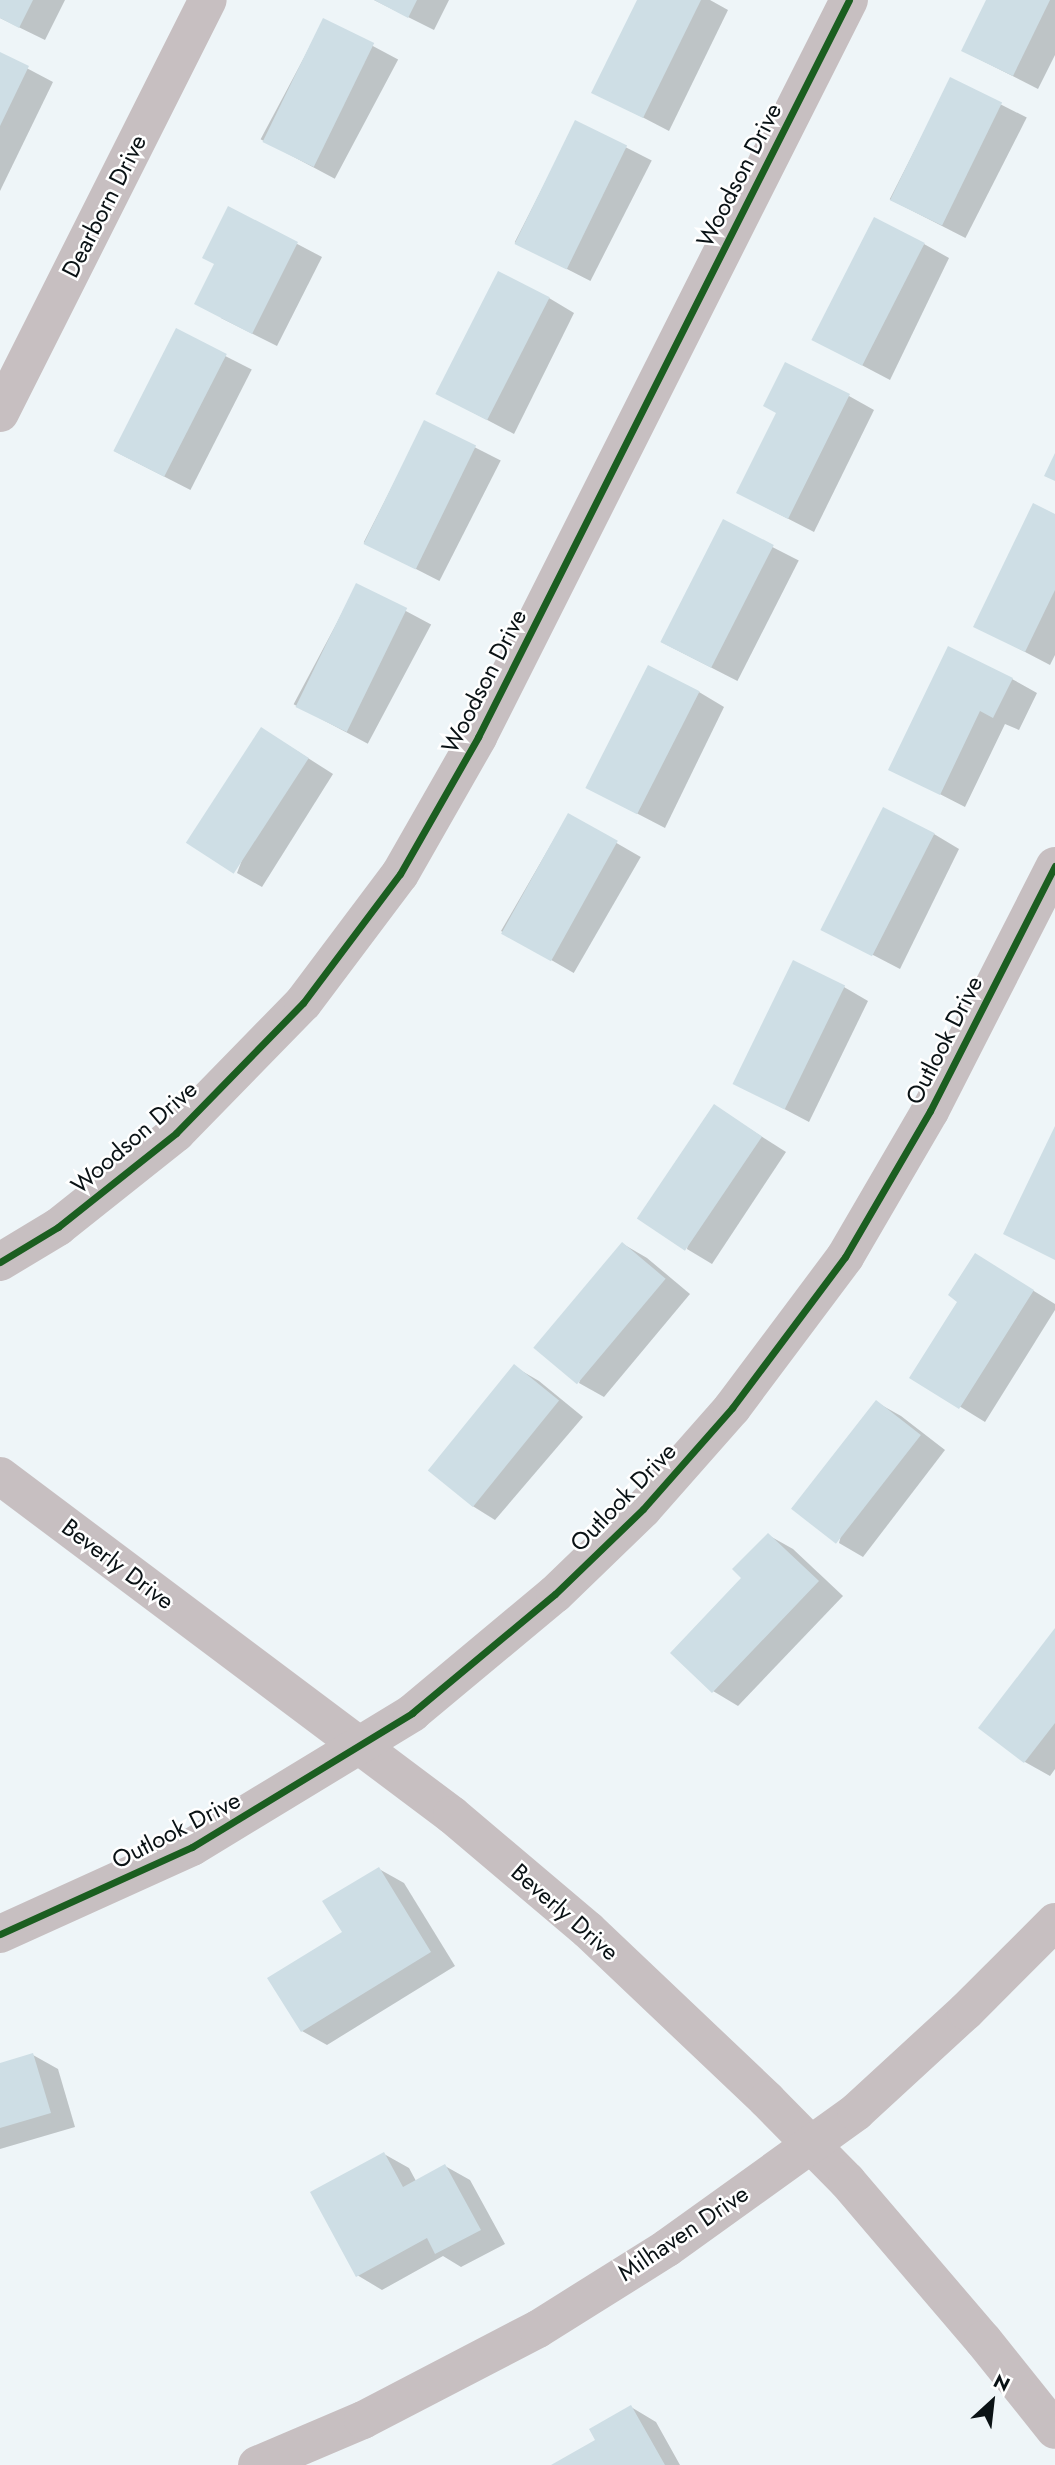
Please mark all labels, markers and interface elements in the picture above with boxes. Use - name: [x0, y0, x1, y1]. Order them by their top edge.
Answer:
- street label: Woodson Drive: [690, 98, 788, 252]
- street label: Dearborn Drive: [56, 130, 152, 282]
- street label: Woodson Drive: [435, 604, 533, 758]
- street label: Outlook Drive: [899, 971, 989, 1109]
- street label: Woodson Drive: [65, 1074, 203, 1200]
- street label: Outlook Drive: [564, 1437, 682, 1557]
- street label: Beverly Drive: [56, 1513, 180, 1615]
- street label: Outlook Drive: [107, 1785, 245, 1875]
- street label: Beverly Drive: [505, 1858, 625, 1966]
- street label: Milhaven Drive: [612, 2179, 754, 2287]
- north arrow: [957, 2367, 1027, 2437]
- text: N: [989, 2367, 1015, 2398]

